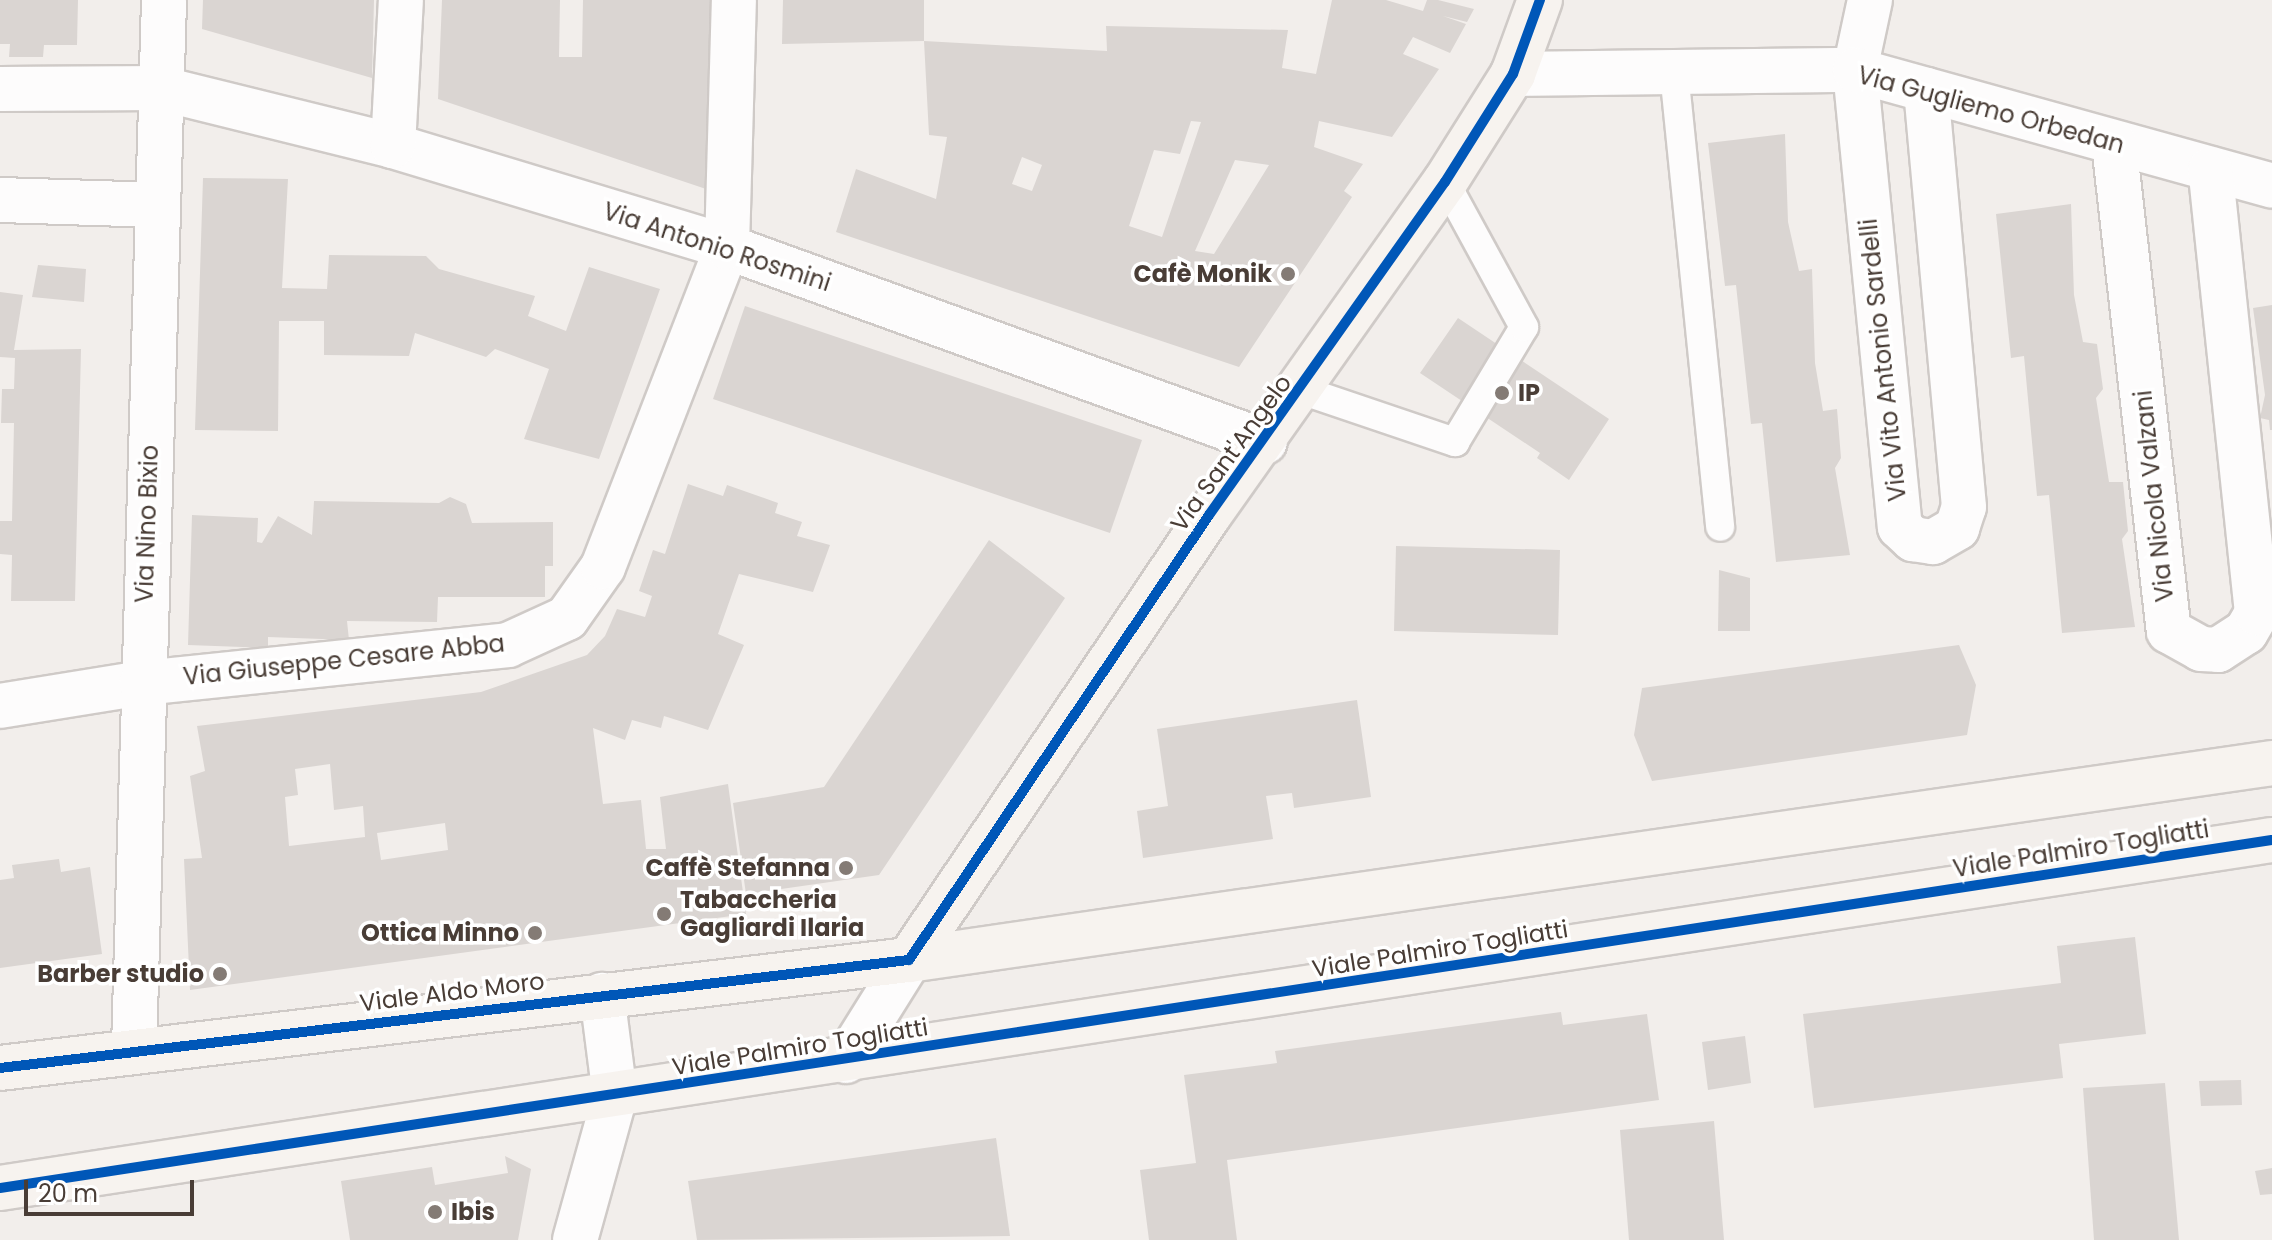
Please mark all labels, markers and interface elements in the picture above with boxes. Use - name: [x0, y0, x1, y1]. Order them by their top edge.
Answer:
- street label: Via Gugliemo Orbedan: [1854, 61, 2128, 159]
- street label: Via Antonio Rosmini: [599, 197, 835, 297]
- street label: Via Vito Antonio Sardelli: [1854, 217, 1912, 503]
- place label: Cafè Monik: [1133, 260, 1272, 288]
- marker: Cafè Monik: [1279, 265, 1297, 283]
- street label: Via Sant'Angelo: [1164, 369, 1298, 537]
- place label: IP: [1518, 379, 1540, 407]
- marker: IP: [1493, 384, 1511, 402]
- street label: Via Nicola Valzani: [2129, 389, 2179, 603]
- street label: Via Nino Bixio: [130, 445, 164, 603]
- street label: Via Giuseppe Cesare Abba: [182, 629, 506, 691]
- street label: Viale Palmiro Togliatti: [1951, 815, 2211, 883]
- place label: Caffè Stefanna: [645, 854, 830, 882]
- marker: Caffè Stefanna: [837, 859, 855, 877]
- place label: Tabaccheria Gagliardi Ilaria: [680, 886, 864, 942]
- marker: Tabaccheria Gagliardi Ilaria: [655, 905, 673, 923]
- street label: Viale Palmiro Togliatti: [1310, 915, 1570, 983]
- place label: Ottica Minno: [361, 919, 519, 947]
- marker: Ottica Minno: [526, 924, 544, 942]
- place label: Barber studio: [37, 960, 204, 988]
- marker: Barber studio: [211, 965, 229, 983]
- street label: Viale Aldo Moro: [358, 966, 546, 1018]
- street label: Viale Palmiro Togliatti: [670, 1013, 930, 1081]
- scale bar: [28, 1164, 198, 1214]
- text: 20 m: [38, 1177, 98, 1210]
- place label: Ibis: [451, 1198, 495, 1226]
- marker: Ibis: [426, 1203, 444, 1221]

